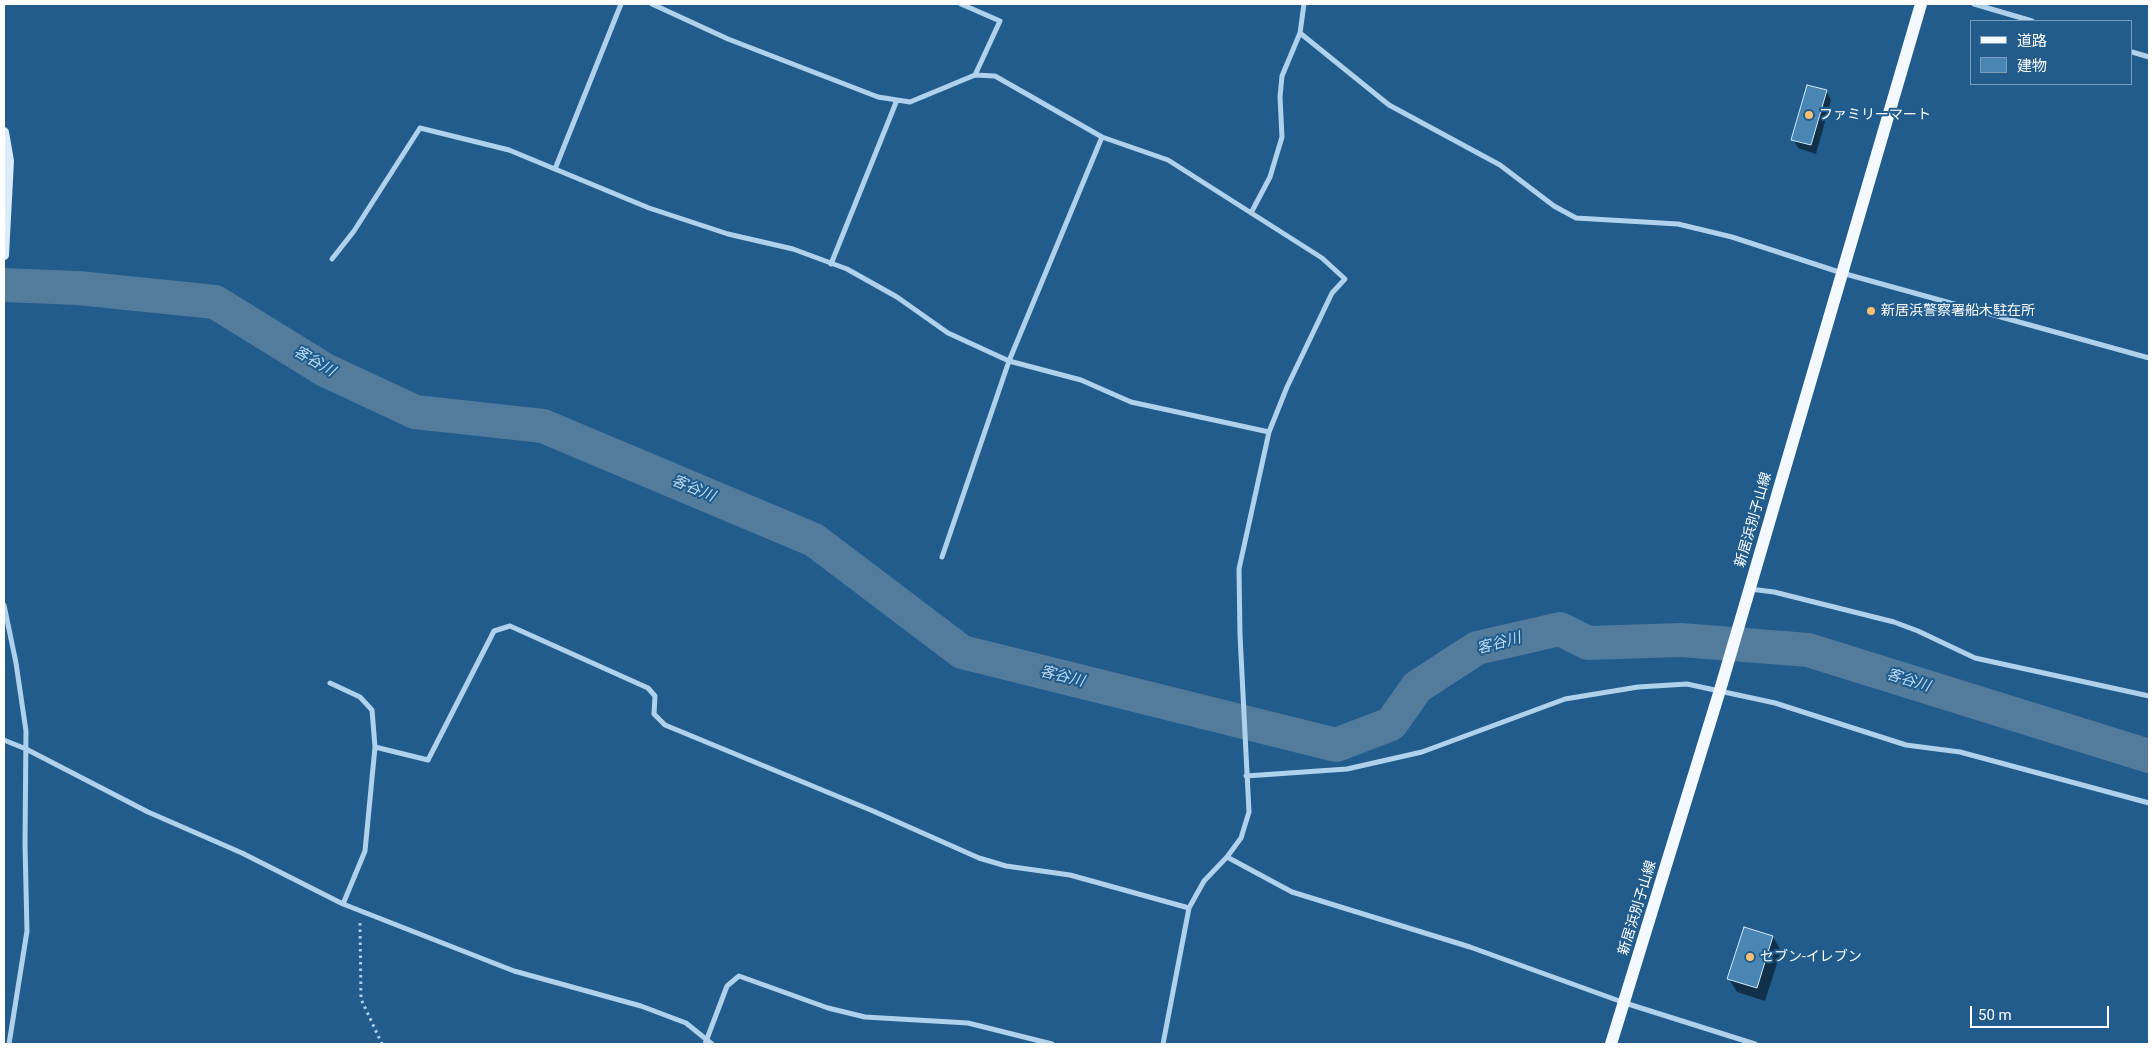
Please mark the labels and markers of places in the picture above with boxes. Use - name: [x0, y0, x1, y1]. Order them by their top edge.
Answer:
- place label: ファミリーマート: [1819, 107, 1931, 123]
- marker: ファミリーマート: [1803, 109, 1815, 121]
- place label: 新居浜警察署船木駐在所: [1881, 303, 2035, 319]
- marker: 新居浜警察署船木駐在所: [1865, 305, 1877, 317]
- place label: セブン-イレブン: [1760, 949, 1862, 965]
- marker: セブン-イレブン: [1744, 951, 1756, 963]

